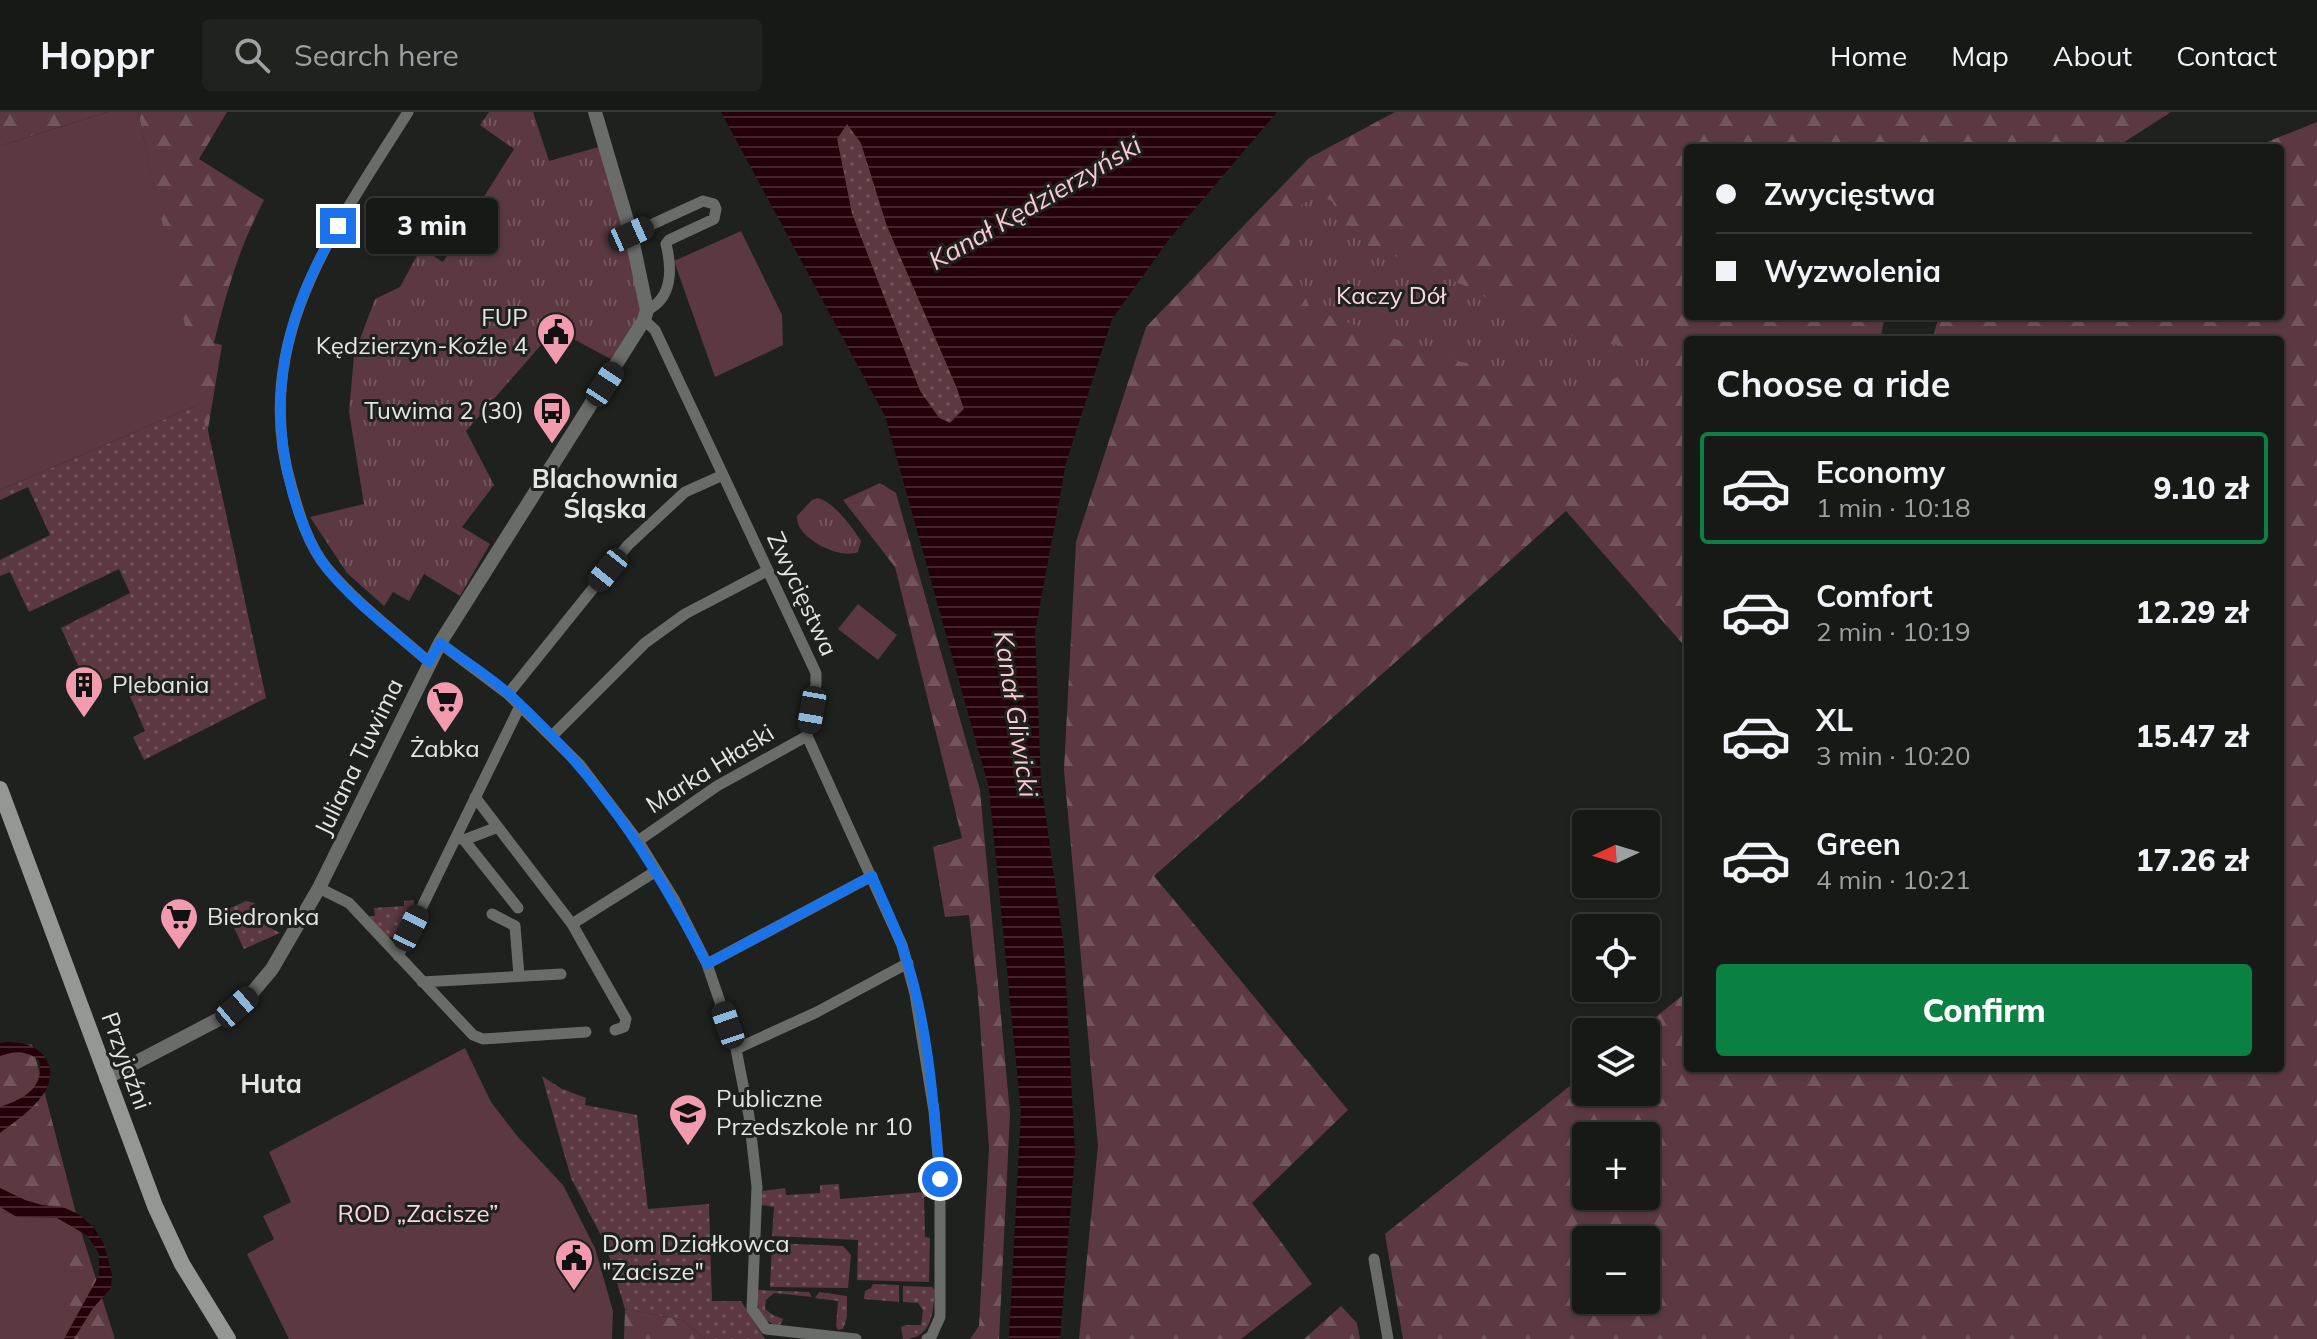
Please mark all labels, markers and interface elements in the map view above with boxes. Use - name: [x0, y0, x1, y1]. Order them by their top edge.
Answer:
- search box: [202, 19, 762, 91]
- text: Hoppr: [40, 31, 154, 79]
- icon: search: [230, 33, 274, 77]
- text: Search here: [294, 36, 459, 74]
- text: Home: [1830, 38, 1907, 73]
- text: Map: [1951, 38, 2009, 73]
- text: About: [2053, 38, 2132, 73]
- text: Contact: [2176, 38, 2277, 73]
- water label: Kanał Kędzierzyński: [923, 128, 1148, 277]
- text: Zwycięstwa: [1764, 175, 1935, 213]
- callout: 3 min: [366, 198, 498, 254]
- route end: [320, 208, 356, 244]
- text: 3 min: [397, 209, 467, 242]
- car: [604, 213, 658, 255]
- text: Wyzwolenia: [1764, 252, 1941, 290]
- park label: Kaczy Dół: [1336, 280, 1447, 310]
- place label: FUP Kędzierzyn-Koźle 4: [316, 302, 528, 360]
- public building icon: FUP Kędzierzyn-Koźle 4: [535, 311, 577, 366]
- car: [582, 357, 628, 411]
- text: Choose a ride: [1716, 361, 1950, 406]
- bus stop icon: Tuwima 2 (30): [531, 390, 573, 445]
- place label: Tuwima 2 (30): [364, 395, 524, 425]
- icon: car: [1720, 452, 1792, 524]
- text: Economy: [1816, 453, 1945, 491]
- district label: Blachownia Śląska: [532, 462, 678, 525]
- text: 9.10 zł: [2154, 469, 2248, 507]
- text: 1 min · 10:18: [1816, 491, 1971, 524]
- street label: Zwycięstwa: [761, 527, 845, 660]
- car: [584, 544, 632, 596]
- icon: car: [1720, 576, 1792, 648]
- text: Comfort: [1816, 577, 1933, 615]
- text: 12.29 zł: [2136, 593, 2248, 631]
- text: 2 min · 10:19: [1816, 615, 1971, 648]
- water label: Kanał Gliwicki: [987, 628, 1046, 801]
- building icon: Plebania: [63, 664, 105, 719]
- place label: Plebania: [112, 669, 209, 699]
- street label: Juliana Tuwima: [307, 673, 409, 840]
- supermarket icon: Żabka: [424, 679, 466, 734]
- car: [796, 684, 828, 736]
- icon: car: [1720, 700, 1792, 772]
- text: XL: [1816, 701, 1853, 739]
- street label: Marka Hłaski: [640, 717, 779, 819]
- text: 15.47 zł: [2136, 717, 2248, 755]
- place label: Żabka: [410, 733, 480, 763]
- text: 3 min · 10:20: [1816, 739, 1971, 772]
- north arrow: [1572, 810, 1660, 898]
- map controls: [1572, 810, 1660, 1314]
- icon: car: [1720, 824, 1792, 896]
- text: Green: [1816, 825, 1901, 863]
- text: 17.26 zł: [2136, 841, 2248, 879]
- text: 4 min · 10:21: [1816, 863, 1971, 896]
- supermarket icon: Biedronka: [158, 896, 200, 951]
- place label: Biedronka: [207, 901, 319, 931]
- car: [390, 901, 432, 955]
- button: locate: [1572, 914, 1660, 1002]
- button: Confirm: [1716, 964, 2252, 1056]
- car: [211, 982, 263, 1032]
- car: [709, 998, 747, 1052]
- street label: Przyjaźni: [95, 1008, 158, 1113]
- button: layers: [1572, 1018, 1660, 1106]
- district label: Huta: [240, 1067, 302, 1100]
- place label: Publiczne Przedszkole nr 10: [716, 1083, 913, 1141]
- school or university icon: Publiczne Przedszkole nr 10: [667, 1092, 709, 1147]
- button: +: [1572, 1122, 1660, 1210]
- route start: [922, 1161, 958, 1197]
- park label: ROD „Zacisze”: [338, 1198, 498, 1228]
- button: −: [1572, 1226, 1660, 1314]
- place label: Dom Działkowca "Zacisze": [602, 1228, 790, 1286]
- public building icon: Dom Działkowca "Zacisze": [553, 1237, 595, 1292]

